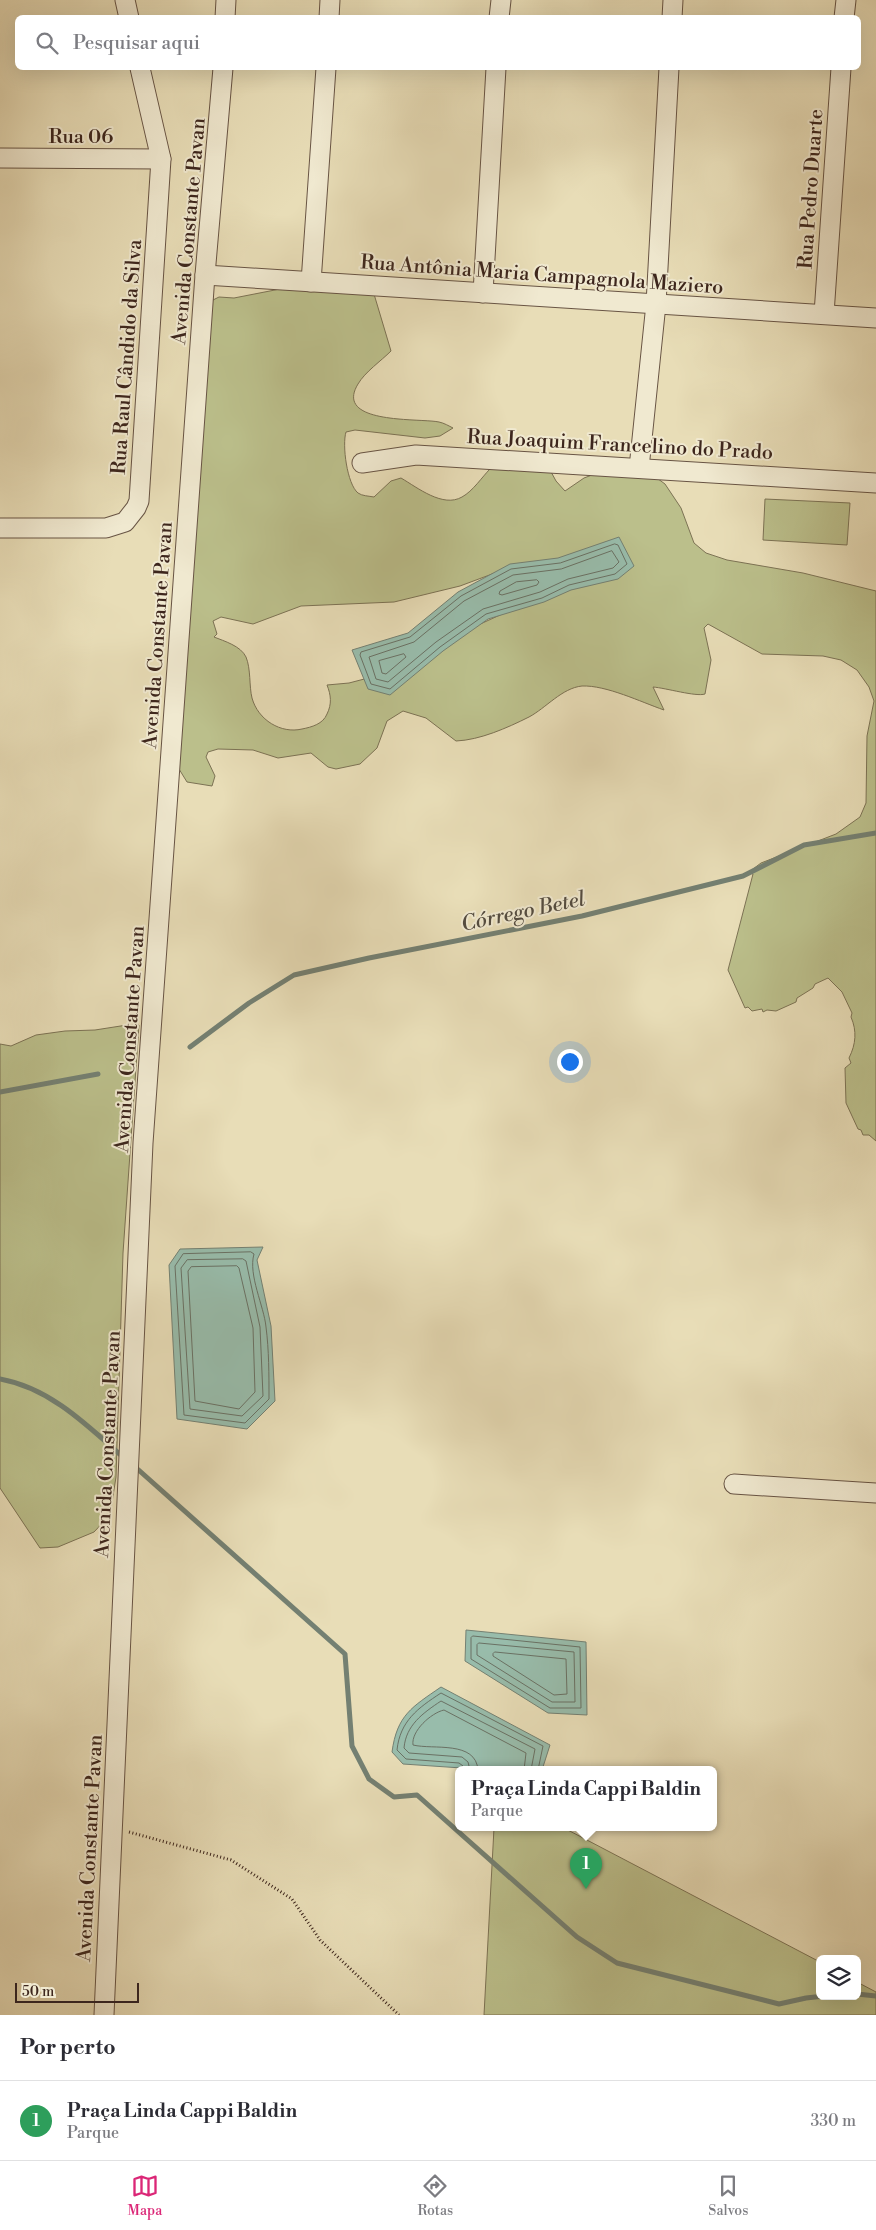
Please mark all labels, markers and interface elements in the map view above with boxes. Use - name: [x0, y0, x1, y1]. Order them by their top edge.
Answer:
- search box: [15, 15, 861, 70]
- icon: search: [33, 29, 61, 57]
- text: Pesquisar aqui: [73, 31, 200, 55]
- street label: Rua Pedro Duarte: [793, 108, 830, 270]
- street label: Avenida Constante Pavan: [167, 117, 212, 347]
- street label: Rua 06: [49, 125, 113, 150]
- street label: Rua Raul Cândido da Silva: [107, 238, 148, 475]
- street label: Rua Antônia Maria Campagnola Maziero: [359, 250, 724, 301]
- street label: Rua Joaquim Francelino do Prado: [466, 425, 774, 466]
- street label: Avenida Constante Pavan: [138, 521, 179, 750]
- water label: Córrego Betel: [459, 886, 588, 938]
- street label: Avenida Constante Pavan: [110, 925, 151, 1154]
- your location: [557, 1049, 583, 1075]
- street label: Avenida Constante Pavan: [90, 1330, 127, 1559]
- street label: Avenida Constante Pavan: [72, 1734, 109, 1963]
- popup: [455, 1766, 717, 1831]
- text: Praça Linda Cappi Baldin: [471, 1777, 701, 1801]
- text: Parque: [471, 1801, 523, 1821]
- pin: 1: [570, 1848, 602, 1889]
- map controls: [816, 1955, 861, 2000]
- button: layers: [816, 1955, 861, 2000]
- scale bar: [15, 1980, 139, 2003]
- text: 50 m: [22, 1983, 54, 2001]
- text: Por perto: [20, 2035, 116, 2061]
- text: Praça Linda Cappi Baldin: [67, 2099, 297, 2123]
- text: 1: [32, 2111, 40, 2131]
- text: 330 m: [810, 2111, 856, 2131]
- text: Parque: [67, 2123, 119, 2143]
- tab: Mapa: [128, 2172, 162, 2220]
- tab: Rotas: [417, 2172, 453, 2220]
- tab: Salvos: [708, 2172, 748, 2220]

